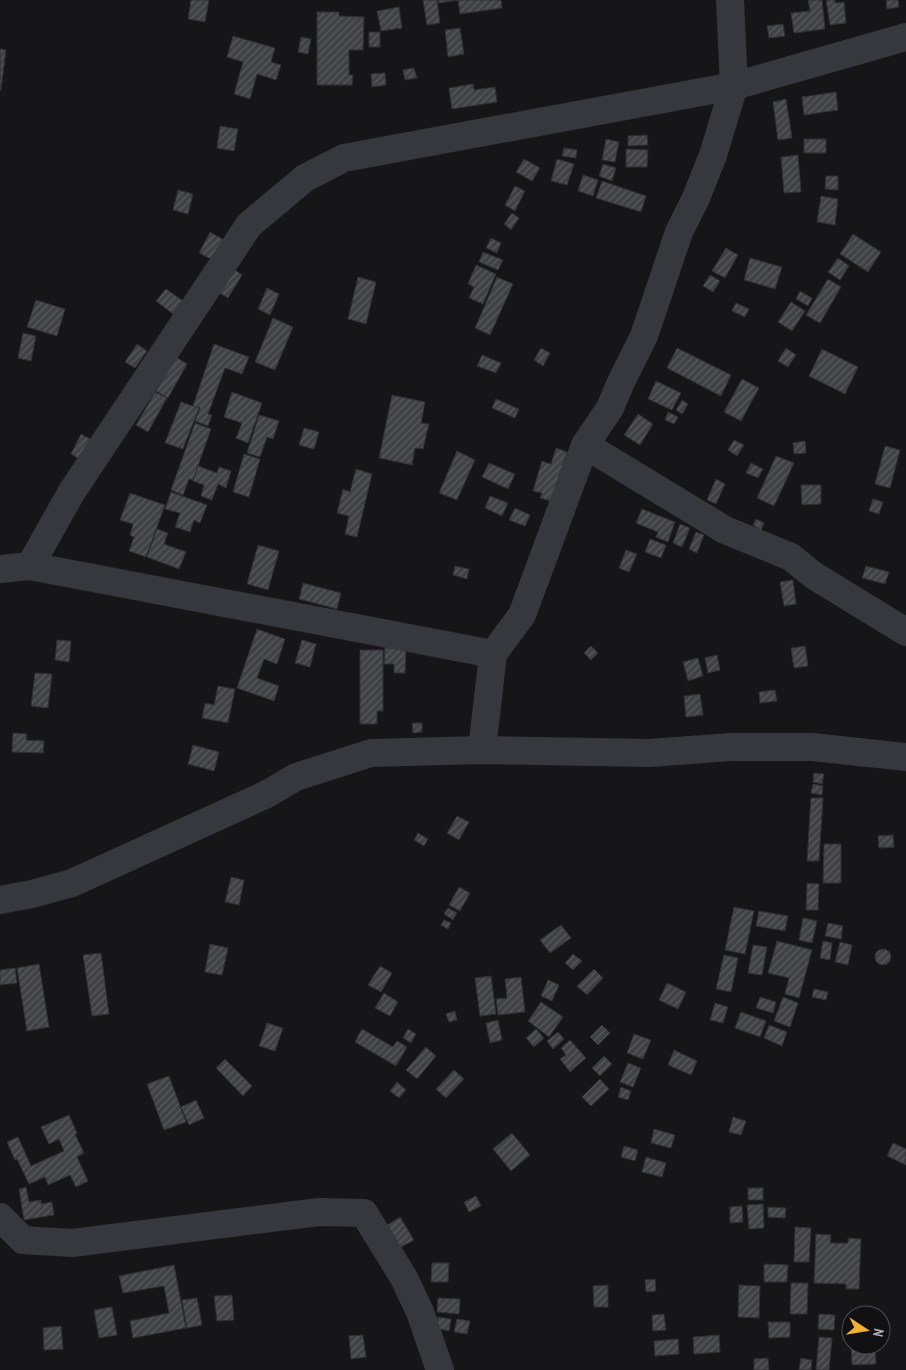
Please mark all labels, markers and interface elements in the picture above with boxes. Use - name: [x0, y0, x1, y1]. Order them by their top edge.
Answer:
- north arrow: [841, 1305, 891, 1355]
- text: N: [869, 1327, 888, 1338]

